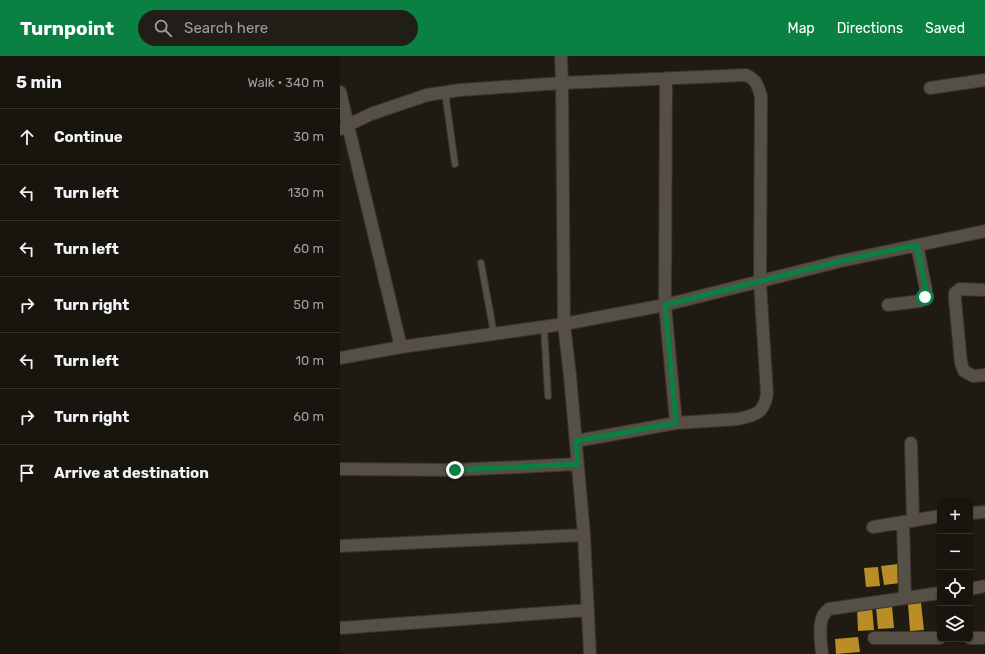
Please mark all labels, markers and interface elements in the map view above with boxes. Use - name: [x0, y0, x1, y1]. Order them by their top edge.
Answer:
- search box: [138, 10, 418, 46]
- text: Turnpoint: [20, 17, 114, 40]
- icon: search: [152, 17, 174, 39]
- text: Search here: [184, 19, 268, 37]
- text: Map: [788, 20, 815, 37]
- text: Directions: [837, 20, 903, 37]
- text: Saved: [925, 20, 965, 37]
- text: 5 min: [16, 72, 62, 92]
- text: Walk · 340 m: [247, 75, 324, 90]
- icon: ahead: [16, 126, 38, 148]
- text: Continue: [54, 128, 123, 146]
- text: 30 m: [293, 129, 324, 144]
- icon: left: [16, 182, 38, 204]
- text: Turn left: [54, 184, 119, 202]
- text: 130 m: [288, 185, 324, 200]
- icon: left: [16, 238, 38, 260]
- text: Turn left: [54, 240, 119, 258]
- text: 60 m: [293, 241, 324, 256]
- route start: [916, 288, 934, 306]
- icon: right: [16, 294, 38, 316]
- text: Turn right: [54, 296, 129, 314]
- text: 50 m: [293, 297, 324, 312]
- icon: left: [16, 350, 38, 372]
- text: Turn left: [54, 352, 119, 370]
- text: 10 m: [295, 353, 324, 368]
- icon: right: [16, 406, 38, 428]
- text: Turn right: [54, 408, 129, 426]
- text: 60 m: [293, 409, 324, 424]
- route end: [446, 461, 464, 479]
- icon: arrive: [16, 462, 38, 484]
- text: Arrive at destination: [54, 464, 209, 482]
- map controls: [937, 498, 973, 642]
- button: +: [937, 498, 973, 534]
- button: −: [937, 534, 973, 570]
- button: locate: [937, 570, 973, 606]
- button: layers: [937, 606, 973, 642]

